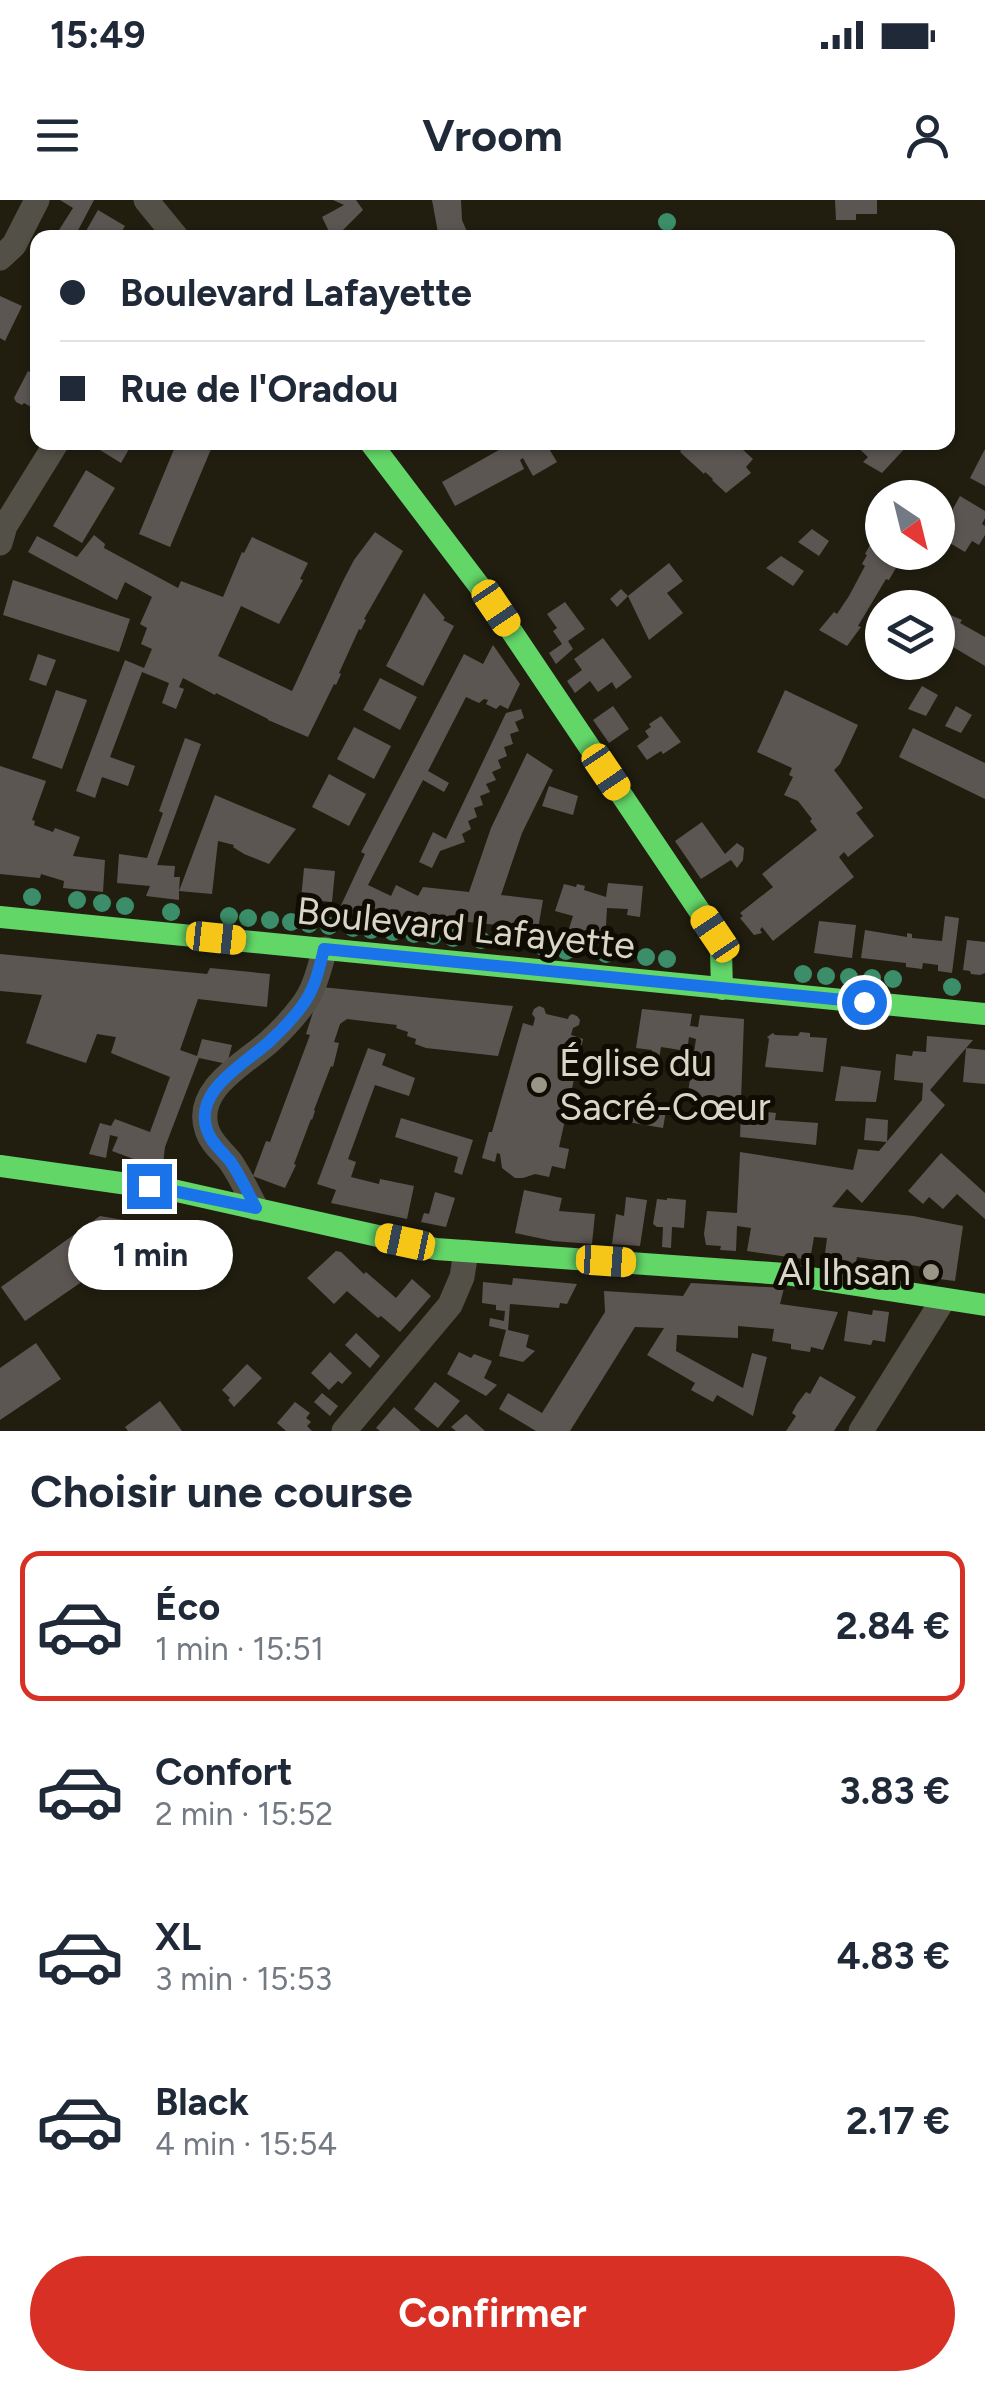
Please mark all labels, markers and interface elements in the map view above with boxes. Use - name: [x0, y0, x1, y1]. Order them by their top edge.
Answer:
- text: 15:49: [50, 12, 146, 58]
- icon: menu: [30, 108, 85, 163]
- text: Vroom: [422, 108, 563, 162]
- icon: person: [900, 108, 955, 163]
- text: Boulevard Lafayette: [120, 270, 472, 316]
- text: Rue de l'Oradou: [120, 366, 398, 412]
- north arrow: [865, 480, 955, 570]
- map controls: [865, 480, 955, 680]
- car: [467, 575, 525, 641]
- button: layers: [865, 590, 955, 680]
- car: [577, 739, 635, 805]
- street label: Boulevard Lafayette: [294, 887, 638, 969]
- car: [686, 901, 744, 967]
- car: [185, 920, 247, 956]
- route start: [842, 980, 887, 1025]
- place label: Église du Sacré-Cœur: [559, 1040, 771, 1130]
- marker: Église du Sacré-Cœur: [528, 1074, 550, 1096]
- route end: [127, 1164, 172, 1209]
- callout: 1 min: [66, 1221, 232, 1291]
- car: [373, 1221, 437, 1263]
- text: 1 min: [113, 1236, 188, 1274]
- car: [575, 1244, 637, 1278]
- place label: Al Ihsan: [778, 1249, 911, 1295]
- marker: Al Ihsan: [920, 1261, 942, 1283]
- text: Choisir une course: [30, 1464, 413, 1518]
- icon: car: [35, 1581, 125, 1671]
- text: Éco: [155, 1584, 220, 1630]
- text: 2.84 €: [836, 1603, 950, 1649]
- text: 1 min · 15:51: [155, 1630, 324, 1668]
- icon: car: [35, 1746, 125, 1836]
- text: Confort: [155, 1749, 292, 1795]
- text: 3.83 €: [840, 1768, 950, 1814]
- text: 2 min · 15:52: [155, 1795, 333, 1833]
- icon: car: [35, 1911, 125, 2001]
- text: XL: [155, 1914, 201, 1960]
- text: 4.83 €: [837, 1933, 950, 1979]
- text: 3 min · 15:53: [155, 1960, 332, 1998]
- icon: car: [35, 2076, 125, 2166]
- text: Black: [155, 2079, 249, 2125]
- text: 2.17 €: [846, 2098, 950, 2144]
- text: 4 min · 15:54: [155, 2125, 337, 2163]
- button: Confirmer: [30, 2256, 955, 2371]

